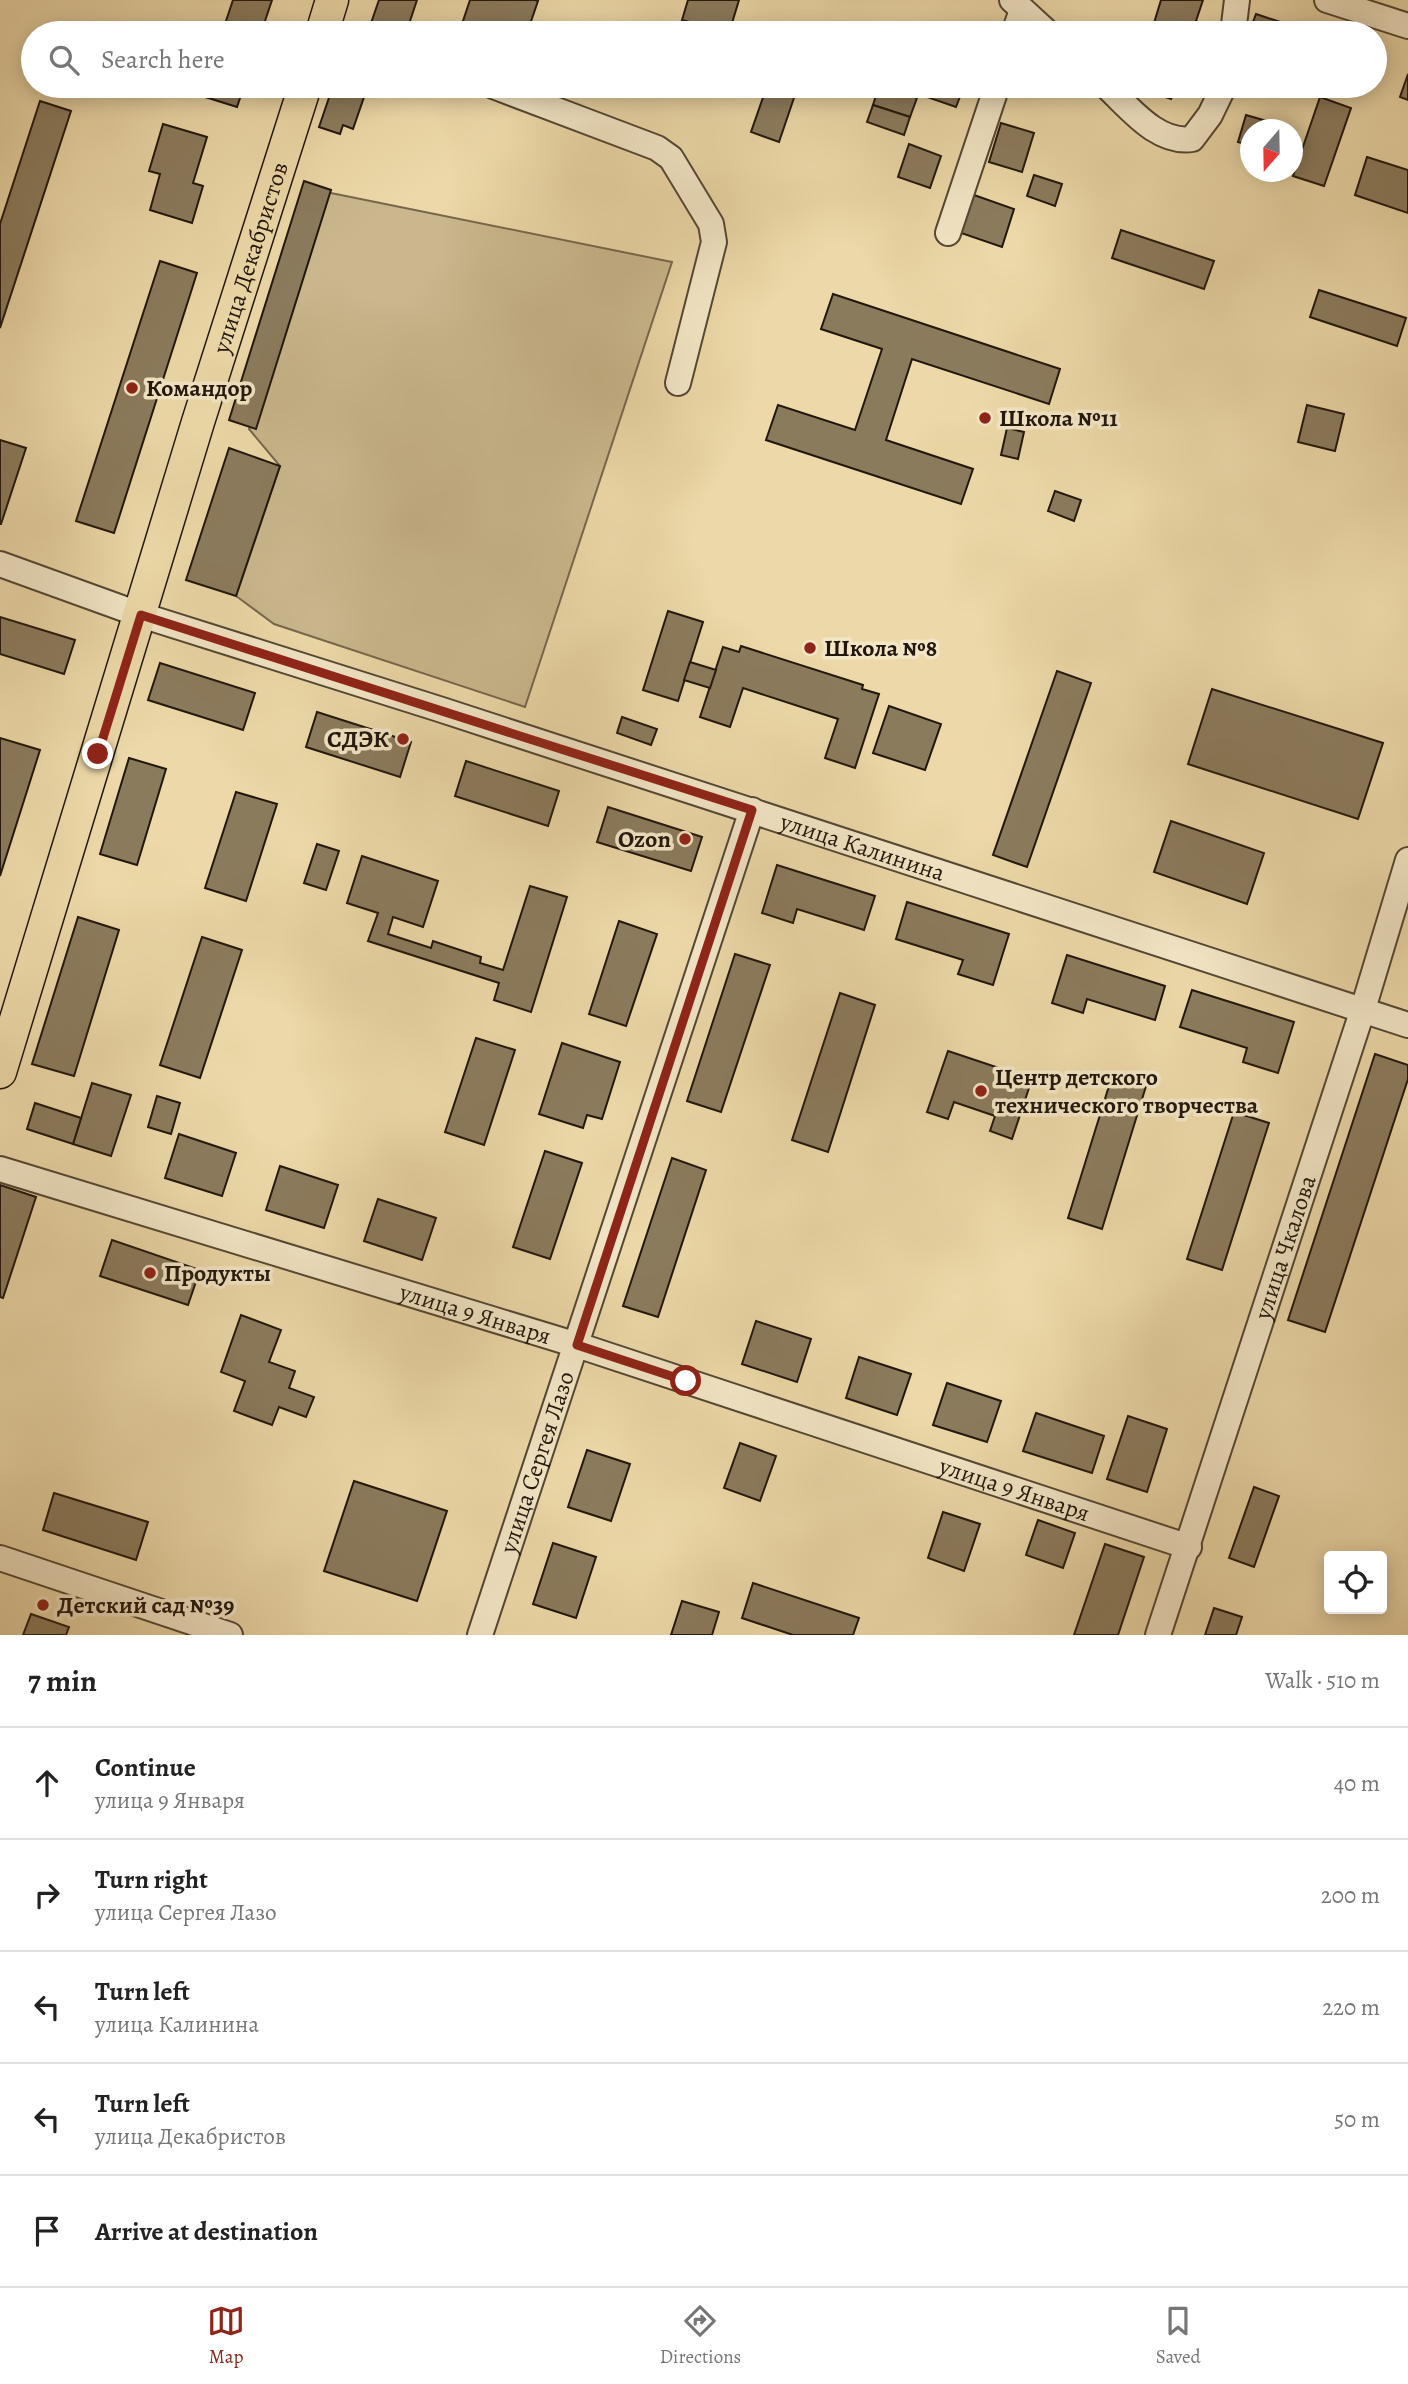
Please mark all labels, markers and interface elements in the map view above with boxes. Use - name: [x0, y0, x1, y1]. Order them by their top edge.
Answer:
- search box: [21, 21, 1387, 98]
- icon: search: [45, 41, 83, 79]
- text: Search here: [101, 42, 225, 77]
- north arrow: [1240, 119, 1303, 182]
- street label: улица Декабристов: [205, 158, 296, 358]
- place label: Командор: [146, 372, 253, 404]
- marker: Командор: [124, 380, 140, 396]
- place label: Школа №11: [999, 402, 1118, 434]
- marker: Школа №11: [977, 410, 993, 426]
- place label: Школа №8: [824, 632, 937, 664]
- marker: Школа №8: [802, 640, 818, 656]
- place label: СДЭК: [327, 723, 389, 755]
- marker: СДЭК: [395, 731, 411, 747]
- route end: [82, 738, 113, 769]
- street label: улица Калинина: [775, 805, 949, 889]
- place label: Ozon: [618, 823, 671, 855]
- marker: Ozon: [677, 831, 693, 847]
- place label: Центр детского технического творчества: [995, 1061, 1259, 1121]
- marker: Центр детского технического творчества: [973, 1083, 989, 1099]
- street label: улица Чкалова: [1246, 1171, 1323, 1324]
- place label: Продукты: [164, 1257, 271, 1289]
- marker: Продукты: [142, 1265, 158, 1281]
- street label: улица 9 Января: [395, 1276, 555, 1352]
- route start: [670, 1365, 701, 1396]
- street label: улица Сергея Лазо: [492, 1367, 582, 1558]
- street label: улица 9 Января: [934, 1449, 1094, 1529]
- map controls: [1324, 1551, 1387, 1614]
- button: locate: [1324, 1551, 1387, 1614]
- place label: Детский сад №39: [57, 1589, 234, 1621]
- marker: Детский сад №39: [35, 1597, 51, 1613]
- text: 7 min: [28, 1661, 97, 1701]
- text: Walk · 510 m: [1265, 1665, 1380, 1696]
- text: Continue: [95, 1750, 196, 1785]
- icon: ahead: [28, 1764, 66, 1802]
- text: 40 m: [1334, 1768, 1380, 1799]
- text: улица 9 Января: [95, 1785, 245, 1816]
- text: Turn right: [95, 1862, 208, 1897]
- icon: right: [28, 1876, 66, 1914]
- text: 200 m: [1321, 1880, 1380, 1911]
- text: улица Сергея Лазо: [95, 1897, 277, 1928]
- text: Turn left: [95, 1974, 190, 2009]
- icon: left: [28, 1988, 66, 2026]
- text: 220 m: [1322, 1992, 1380, 2023]
- text: улица Калинина: [95, 2009, 259, 2040]
- text: Turn left: [95, 2086, 190, 2121]
- icon: left: [28, 2100, 66, 2138]
- text: 50 m: [1334, 2104, 1380, 2135]
- text: улица Декабристов: [95, 2121, 286, 2152]
- icon: arrive: [28, 2212, 66, 2250]
- text: Arrive at destination: [95, 2214, 318, 2249]
- tab: Map: [207, 2302, 245, 2370]
- tab: Directions: [660, 2302, 741, 2370]
- tab: Saved: [1156, 2302, 1201, 2370]

